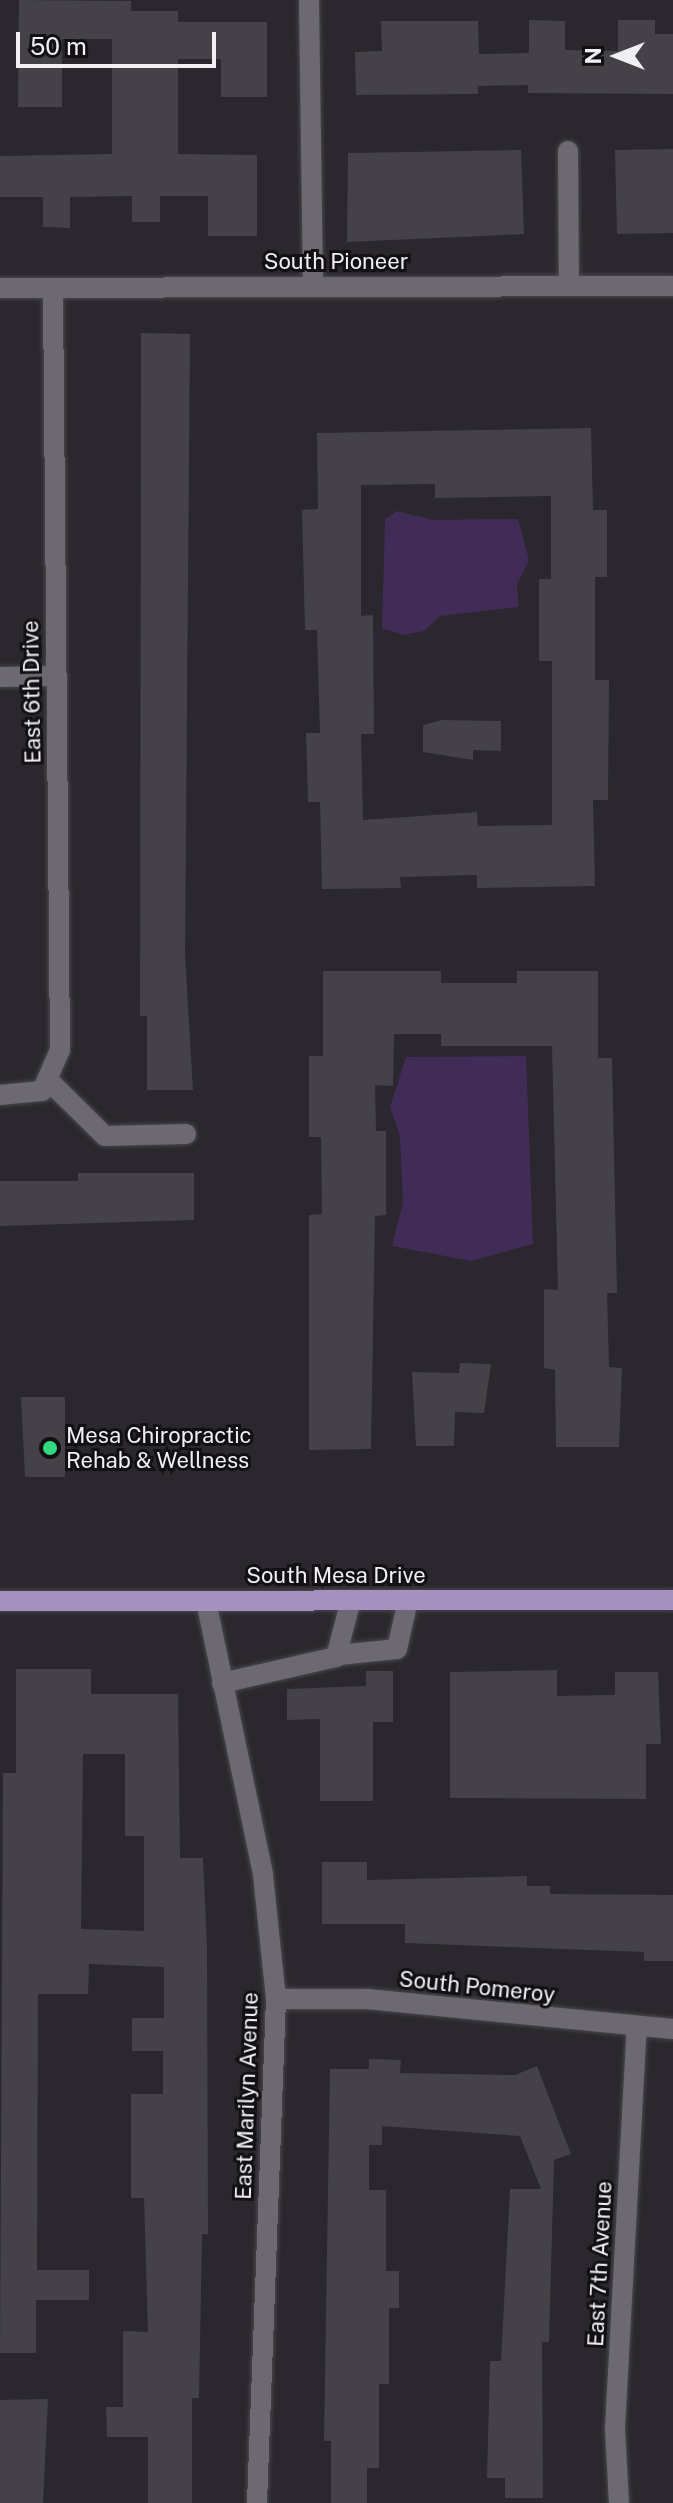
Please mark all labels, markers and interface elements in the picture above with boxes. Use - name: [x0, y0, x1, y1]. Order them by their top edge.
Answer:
- scale bar: [20, 16, 220, 66]
- north arrow: [577, 16, 657, 96]
- text: 50 m: [30, 32, 87, 60]
- text: N: [580, 47, 606, 65]
- street label: South Pioneer: [264, 249, 408, 275]
- street label: East 6th Drive: [18, 620, 46, 764]
- place label: Mesa Chiropractic Rehab & Wellness: [66, 1422, 252, 1474]
- marker: Mesa Chiropractic Rehab & Wellness: [41, 1439, 59, 1457]
- street label: South Mesa Drive: [246, 1563, 426, 1589]
- street label: South Pomeroy: [398, 1966, 556, 2008]
- street label: East Marilyn Avenue: [230, 1992, 264, 2200]
- street label: East 7th Avenue: [582, 2181, 618, 2347]

